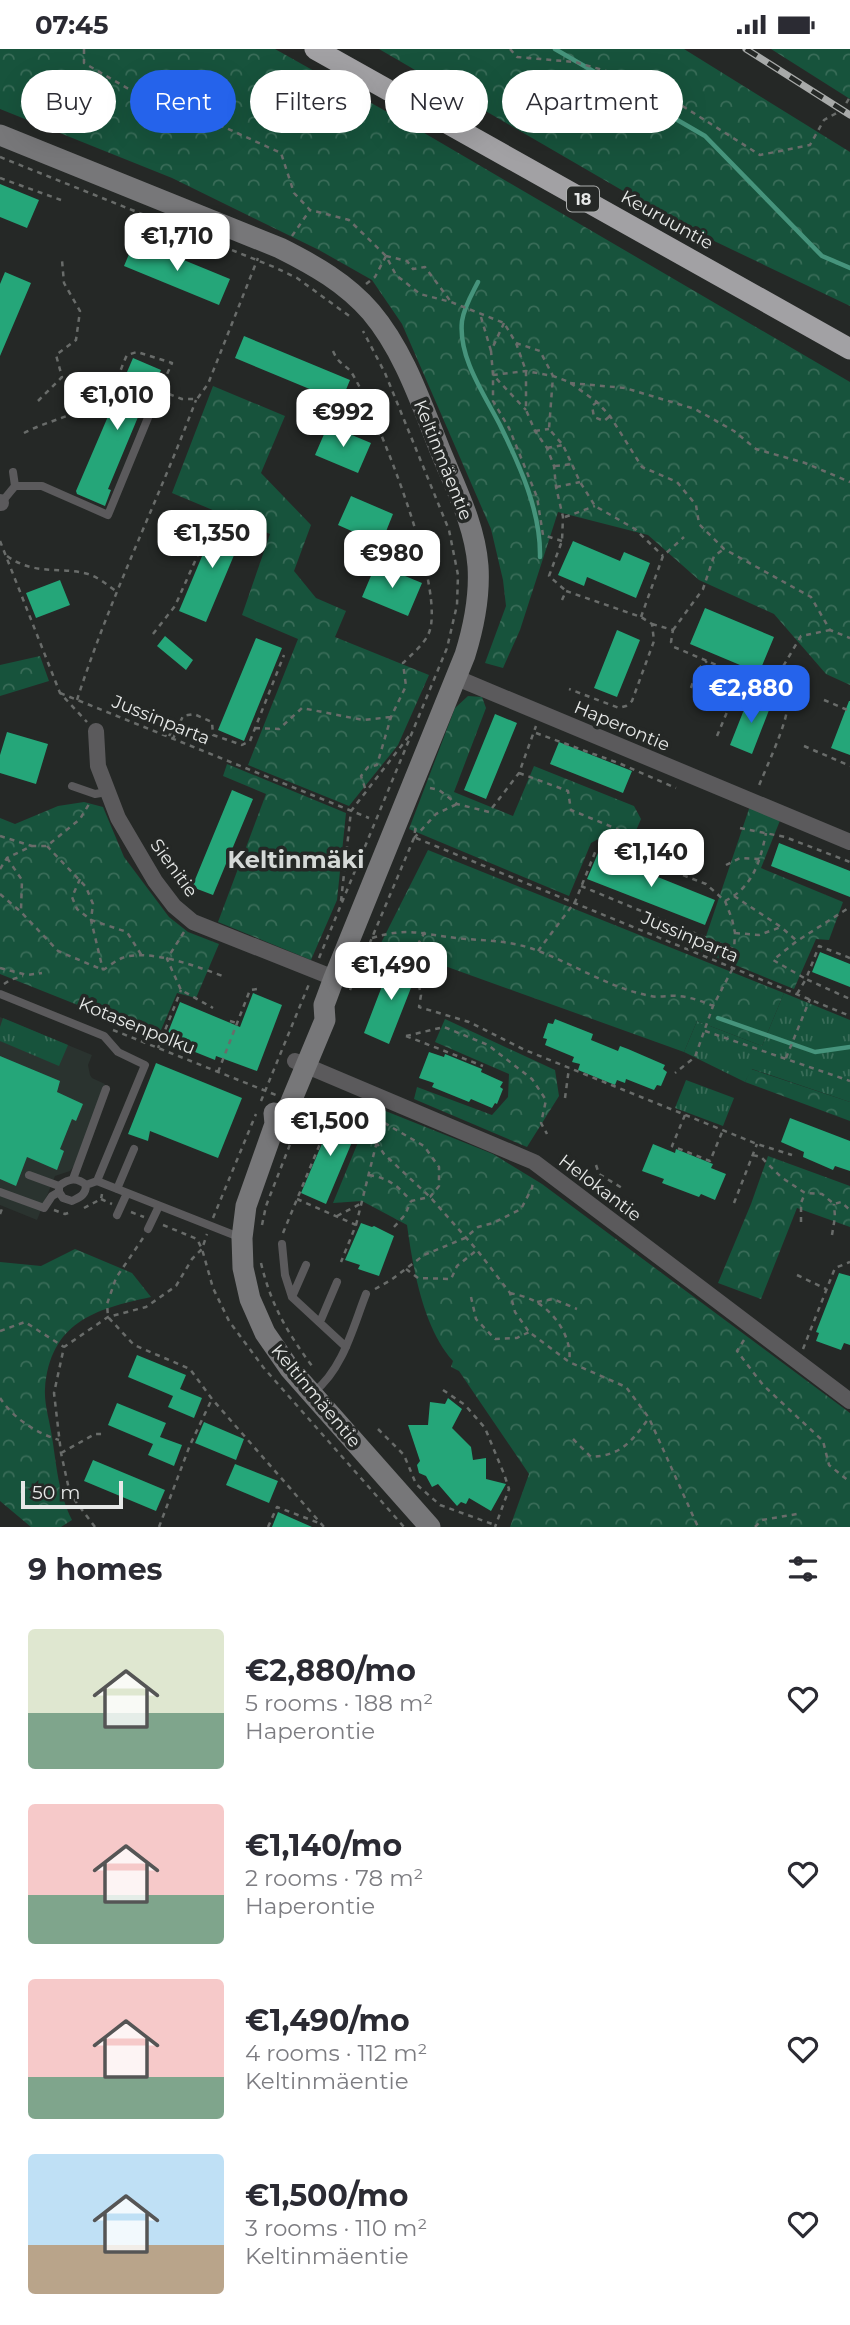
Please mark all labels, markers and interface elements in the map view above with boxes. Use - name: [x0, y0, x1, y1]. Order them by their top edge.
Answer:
- text: 07:45: [35, 9, 108, 41]
- chip: Buy: [21, 70, 116, 133]
- chip: Rent: [130, 70, 236, 133]
- chip: Filters: [250, 70, 371, 133]
- chip: New: [385, 70, 488, 133]
- chip: Apartment: [502, 70, 683, 133]
- street label: Keuruuntie: [617, 186, 717, 254]
- road number: 18: [567, 187, 599, 211]
- pin: €1,710: [120, 213, 234, 273]
- text: €1,710: [141, 222, 213, 250]
- pin: €1,010: [60, 373, 174, 432]
- text: €1,010: [80, 381, 154, 409]
- pin: €992: [302, 389, 384, 449]
- street label: Keltinmäentie: [409, 397, 477, 524]
- text: €992: [312, 398, 374, 426]
- pin: €1,350: [155, 511, 269, 570]
- text: €1,350: [174, 519, 250, 547]
- pin: €980: [351, 531, 433, 590]
- text: €980: [360, 539, 424, 567]
- pin: €2,880: [694, 665, 808, 725]
- text: €2,880: [709, 674, 793, 702]
- street label: Jussinparta: [108, 690, 213, 750]
- street label: Haperontie: [571, 696, 673, 756]
- pin: €1,140: [594, 829, 708, 889]
- street label: Sienitie: [146, 835, 203, 902]
- text: €1,140: [614, 838, 688, 866]
- district label: Keltinmäki: [228, 845, 364, 874]
- street label: Jussinparta: [637, 906, 742, 967]
- pin: €1,490: [334, 943, 448, 1002]
- text: €1,490: [351, 951, 431, 979]
- street label: Kotasenpolku: [75, 993, 199, 1059]
- pin: €1,500: [273, 1099, 387, 1158]
- text: €1,500: [291, 1107, 369, 1135]
- street label: Helokantie: [554, 1150, 646, 1226]
- street label: Keltinmäentie: [266, 1340, 366, 1452]
- scale bar: [21, 1478, 122, 1510]
- text: 50 m: [32, 1481, 80, 1504]
- icon: filters: [784, 1550, 822, 1588]
- text: 9 homes: [28, 1551, 163, 1588]
- text: €2,880/mo: [245, 1652, 416, 1689]
- icon: home: [84, 1657, 168, 1741]
- icon: heart: [784, 1680, 822, 1718]
- text: 5 rooms · 188 m²: [245, 1689, 433, 1717]
- text: Haperontie: [245, 1717, 375, 1745]
- text: €1,140/mo: [245, 1827, 402, 1864]
- icon: home: [84, 1832, 168, 1916]
- icon: heart: [784, 1855, 822, 1893]
- text: 2 rooms · 78 m²: [245, 1864, 423, 1892]
- text: Haperontie: [245, 1892, 375, 1920]
- text: €1,490/mo: [245, 2002, 410, 2039]
- icon: home: [84, 2007, 168, 2091]
- icon: heart: [784, 2030, 822, 2068]
- text: 4 rooms · 112 m²: [245, 2039, 427, 2067]
- text: Keltinmäentie: [245, 2067, 409, 2095]
- text: €1,500/mo: [245, 2177, 408, 2214]
- icon: home: [84, 2182, 168, 2266]
- icon: heart: [784, 2205, 822, 2243]
- text: 3 rooms · 110 m²: [245, 2214, 427, 2242]
- text: Keltinmäentie: [245, 2242, 409, 2270]

